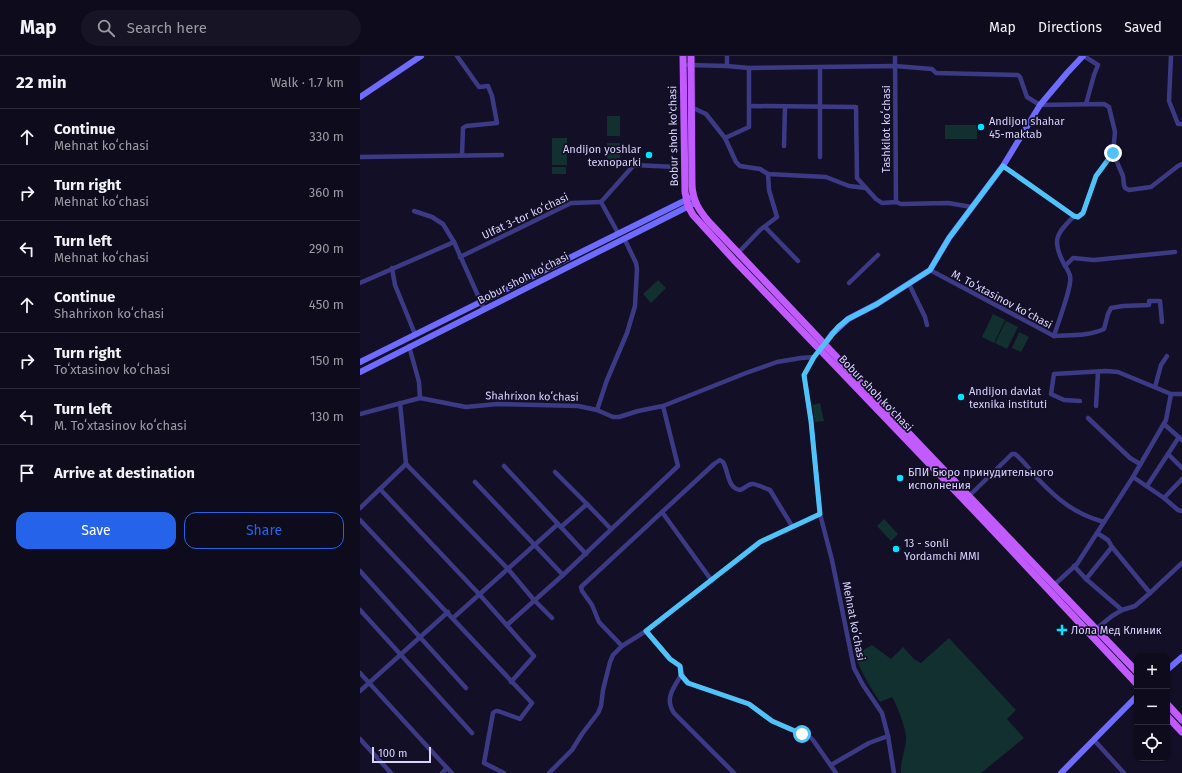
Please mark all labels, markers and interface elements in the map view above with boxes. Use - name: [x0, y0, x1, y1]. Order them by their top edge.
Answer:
- search box: [81, 10, 361, 46]
- text: Map: [20, 16, 57, 39]
- icon: search: [95, 17, 117, 39]
- text: Search here: [127, 19, 207, 37]
- text: Map: [989, 19, 1016, 36]
- text: Directions: [1038, 19, 1102, 36]
- text: Saved: [1124, 19, 1162, 36]
- text: 22 min: [16, 72, 67, 93]
- text: Walk · 1.7 km: [270, 75, 344, 90]
- street label: Tashkilot koʻchasi: [880, 85, 893, 173]
- street label: Bobur shoh ko'chasi: [666, 86, 681, 186]
- place label: Andijon shahar 45-maktab: [989, 115, 1065, 141]
- text: Continue: [54, 120, 115, 138]
- marker: Andijon shahar 45-maktab: [976, 122, 986, 132]
- icon: ahead: [16, 126, 38, 148]
- text: 330 m: [309, 129, 344, 144]
- text: Mehnat koʻchasi: [54, 138, 149, 153]
- place label: Andijon yoshlar texnoparki: [563, 143, 642, 169]
- route end: [1104, 144, 1122, 162]
- marker: Andijon yoshlar texnoparki: [644, 150, 654, 160]
- text: Turn right: [54, 176, 121, 194]
- icon: right: [16, 182, 38, 204]
- text: 360 m: [309, 185, 344, 200]
- street label: Ulfat 3-tor koʻchasi: [480, 191, 571, 242]
- text: Mehnat koʻchasi: [54, 194, 149, 209]
- text: Turn left: [54, 232, 112, 250]
- icon: left: [16, 238, 38, 260]
- text: 290 m: [309, 241, 344, 256]
- text: Mehnat koʻchasi: [54, 250, 149, 265]
- street label: Bobur shoh koʻchasi: [475, 250, 571, 307]
- street label: M. Toʻxtasinov koʻchasi: [949, 267, 1054, 332]
- text: Continue: [54, 288, 115, 306]
- icon: ahead: [16, 294, 38, 316]
- text: 450 m: [309, 297, 344, 312]
- text: Shahrixon koʻchasi: [54, 306, 164, 321]
- text: Turn right: [54, 344, 121, 362]
- icon: right: [16, 350, 38, 372]
- text: 150 m: [310, 353, 344, 368]
- street label: Bobur shoh ko'chasi: [836, 353, 915, 434]
- text: Toʻxtasinov koʻchasi: [54, 362, 170, 377]
- place label: Andijon davlat texnika instituti: [969, 385, 1047, 411]
- street label: Shahrixon koʻchasi: [485, 389, 579, 404]
- marker: Andijon davlat texnika instituti: [956, 392, 966, 402]
- text: Turn left: [54, 400, 112, 418]
- icon: left: [16, 406, 38, 428]
- text: 130 m: [310, 409, 344, 424]
- text: M. Toʻxtasinov koʻchasi: [54, 418, 187, 433]
- icon: arrive: [16, 462, 38, 484]
- text: Arrive at destination: [54, 464, 195, 482]
- place label: БПИ Бюро принудительного исполнения: [908, 466, 1054, 492]
- marker: БПИ Бюро принудительного исполнения: [895, 473, 905, 483]
- button: Save: [16, 512, 176, 549]
- button: Share: [184, 512, 344, 549]
- place label: 13 - sonli Yordamchi MMI: [904, 537, 980, 563]
- marker: 13 - sonli Yordamchi MMI: [891, 544, 901, 554]
- street label: Mehnat koʻchasi: [839, 580, 868, 662]
- marker: Лола Мед Клиник: [1056, 624, 1068, 636]
- place label: Лола Мед Клиник: [1071, 624, 1162, 637]
- map controls: [1134, 653, 1170, 761]
- button: +: [1134, 653, 1170, 689]
- button: −: [1134, 689, 1170, 725]
- route start: [793, 725, 811, 743]
- button: locate: [1134, 725, 1170, 761]
- scale bar: [372, 745, 431, 764]
- text: 100 m: [378, 747, 407, 760]

